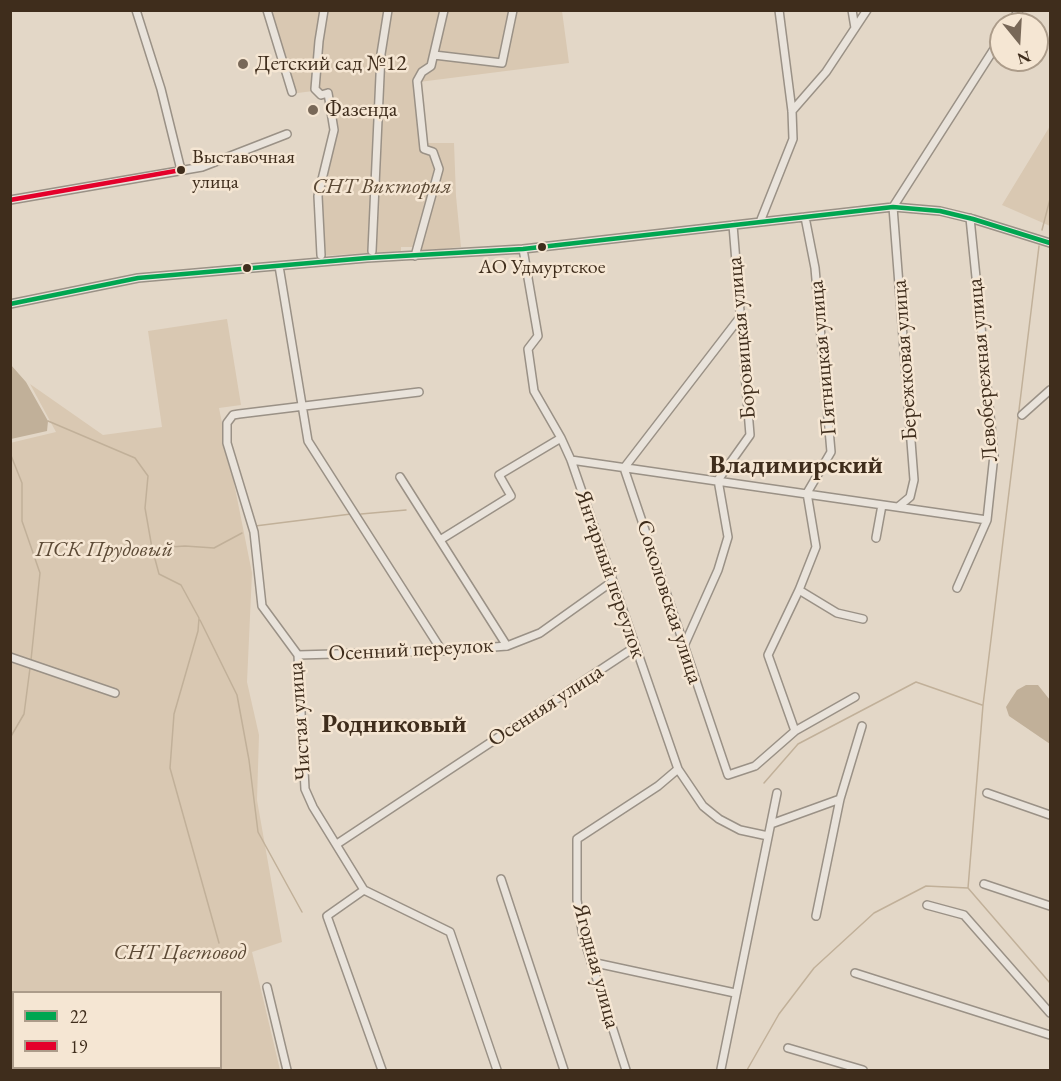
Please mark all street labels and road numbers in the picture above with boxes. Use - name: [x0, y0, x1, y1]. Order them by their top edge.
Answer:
- street label: Боровицкая улица: [722, 256, 762, 420]
- street label: Левобережная улица: [962, 277, 1004, 463]
- street label: Пятницкая улица: [803, 279, 843, 437]
- street label: Бережковая улица: [886, 279, 924, 441]
- street label: Янтарный переулок: [569, 486, 651, 662]
- street label: Соколовская улица: [630, 517, 708, 687]
- street label: Осенний переулок: [328, 632, 494, 668]
- street label: Осенняя улица: [483, 659, 609, 753]
- street label: Чистая улица: [283, 661, 317, 781]
- street label: Ягодная улица: [567, 900, 625, 1032]

